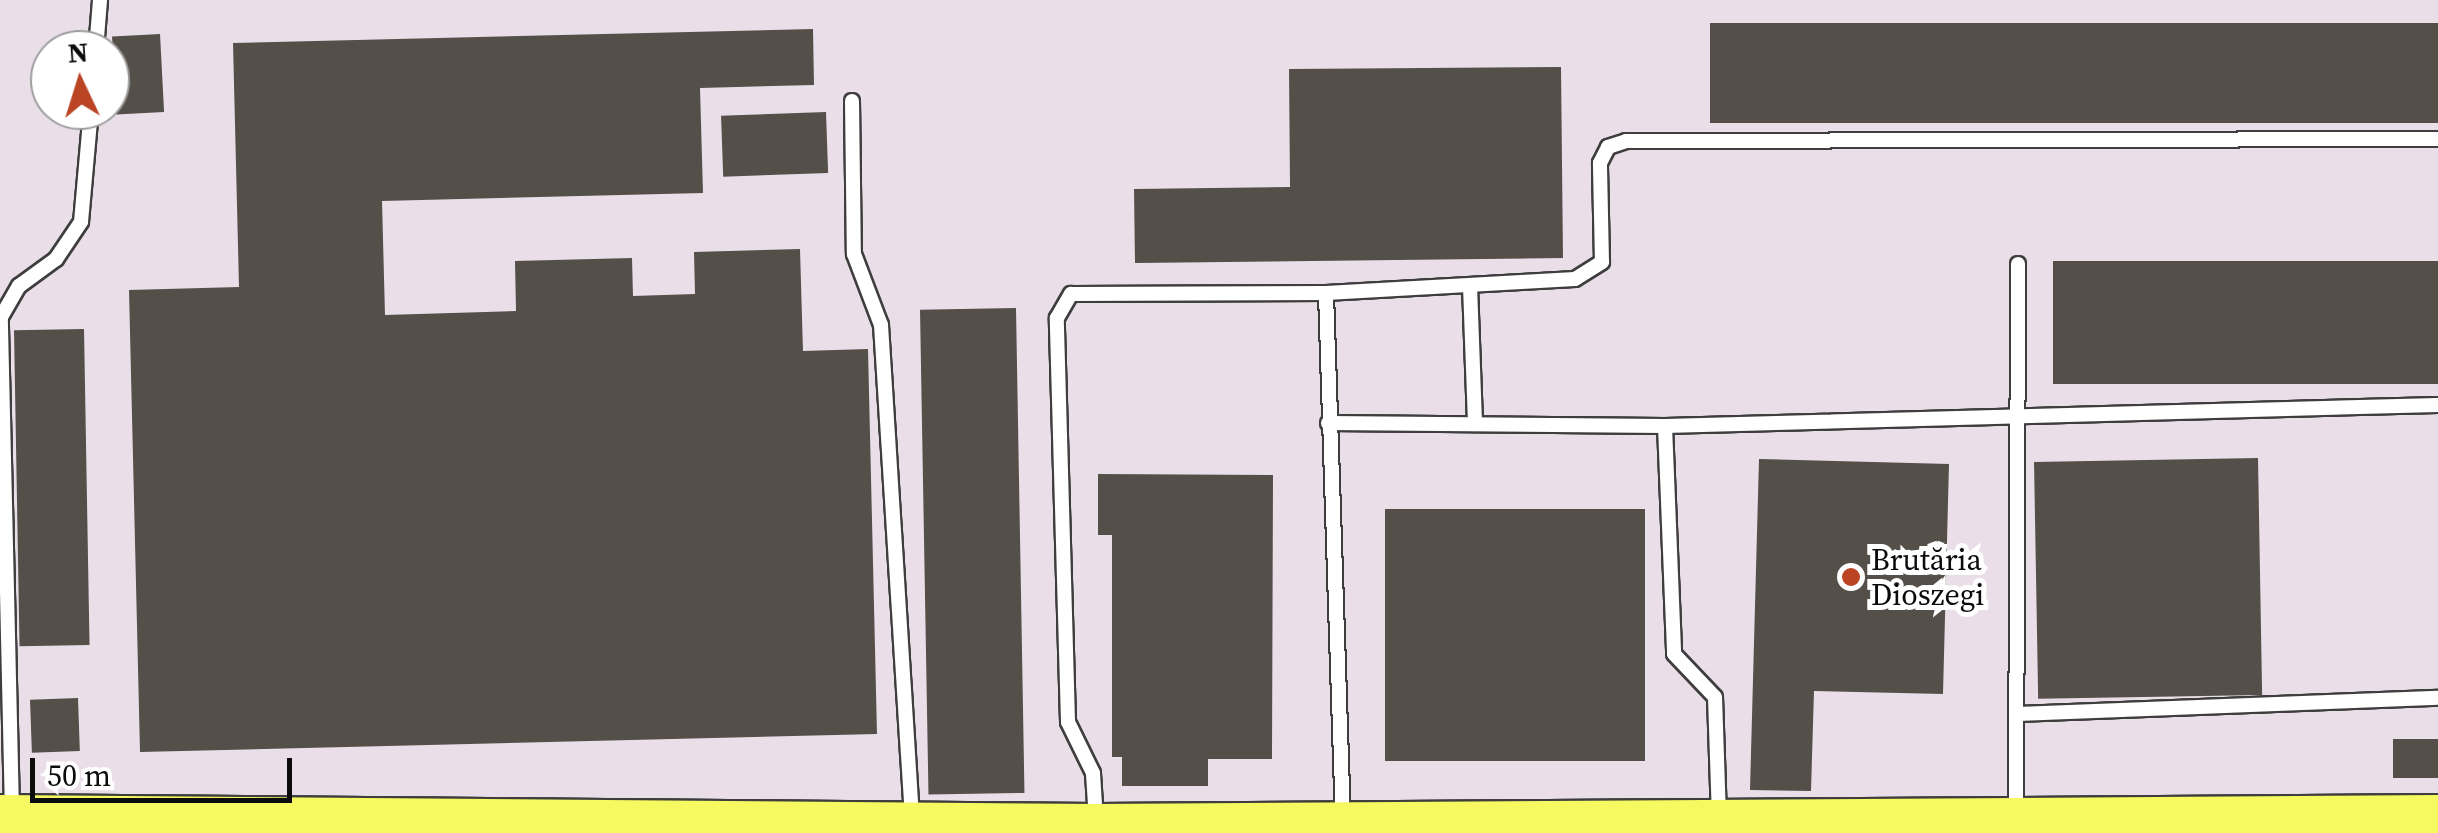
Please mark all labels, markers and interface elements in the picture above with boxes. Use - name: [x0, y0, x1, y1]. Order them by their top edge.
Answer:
- north arrow: [30, 30, 130, 130]
- text: N: [67, 32, 90, 72]
- place label: Brutăria Dioszegi: [1871, 542, 1984, 612]
- marker: Brutăria Dioszegi: [1840, 566, 1862, 588]
- scale bar: [35, 738, 298, 800]
- text: 50 m: [47, 755, 111, 796]

